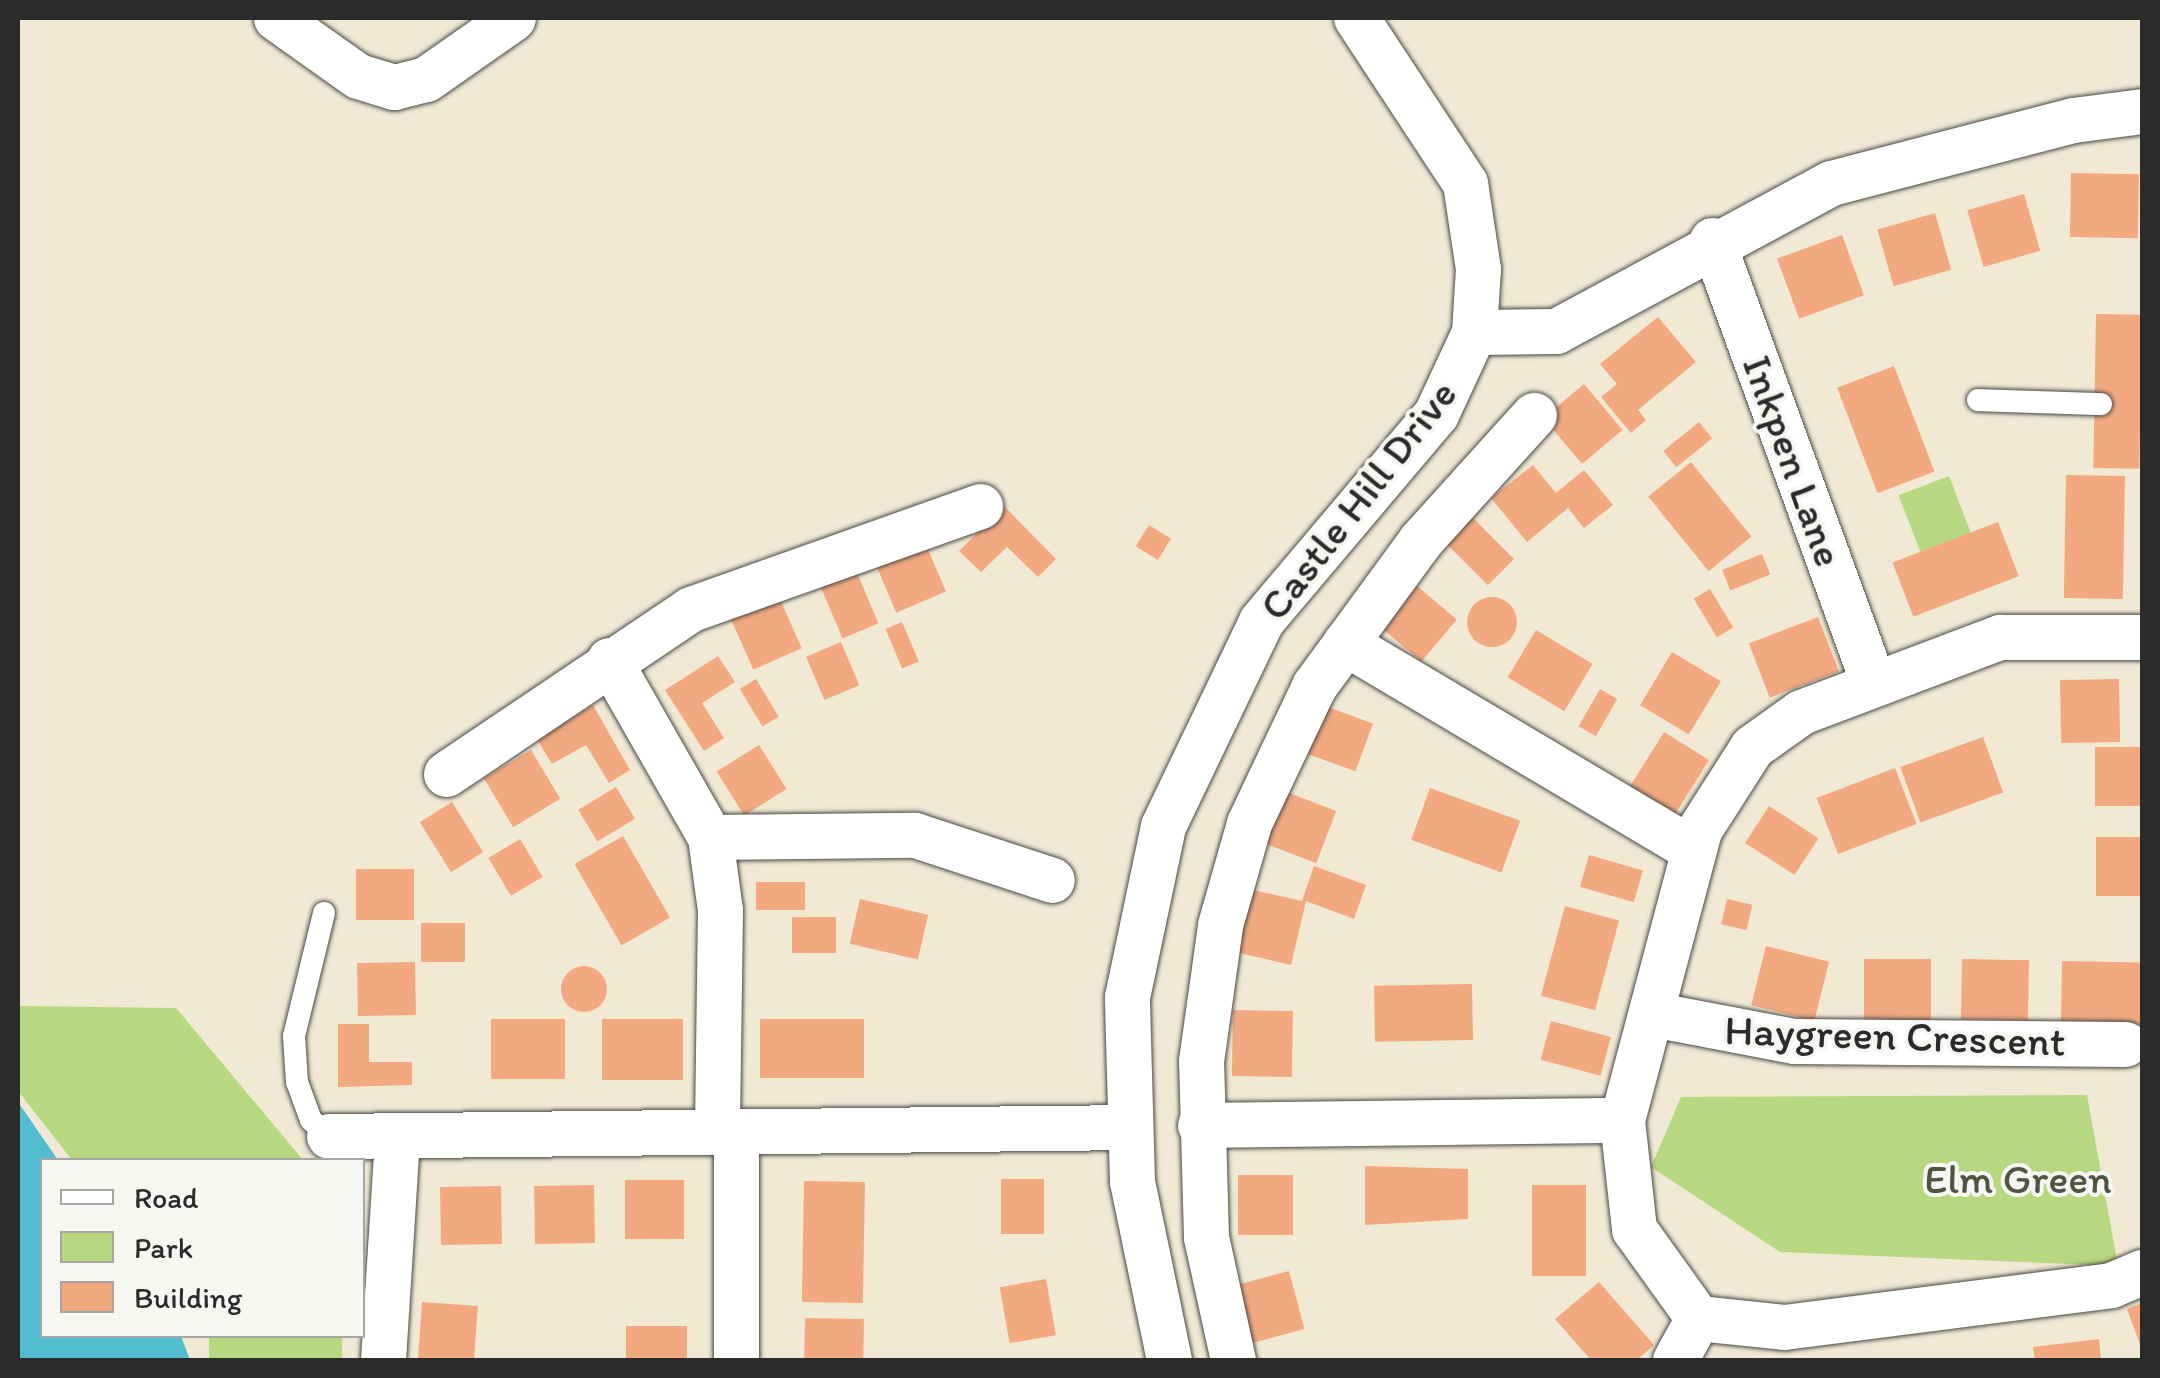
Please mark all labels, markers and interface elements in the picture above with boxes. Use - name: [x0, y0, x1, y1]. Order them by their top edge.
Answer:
- street label: Inkpen Lane: [1731, 348, 1855, 574]
- street label: Castle Hill Drive: [1248, 369, 1468, 631]
- street label: Haygreen Crescent: [1723, 1005, 2067, 1067]
- park label: Elm Green: [1925, 1154, 2111, 1204]
- legend: [40, 1158, 365, 1338]
- text: Road: [134, 1179, 199, 1216]
- text: Park: [134, 1229, 193, 1266]
- text: Building: [134, 1279, 242, 1316]

